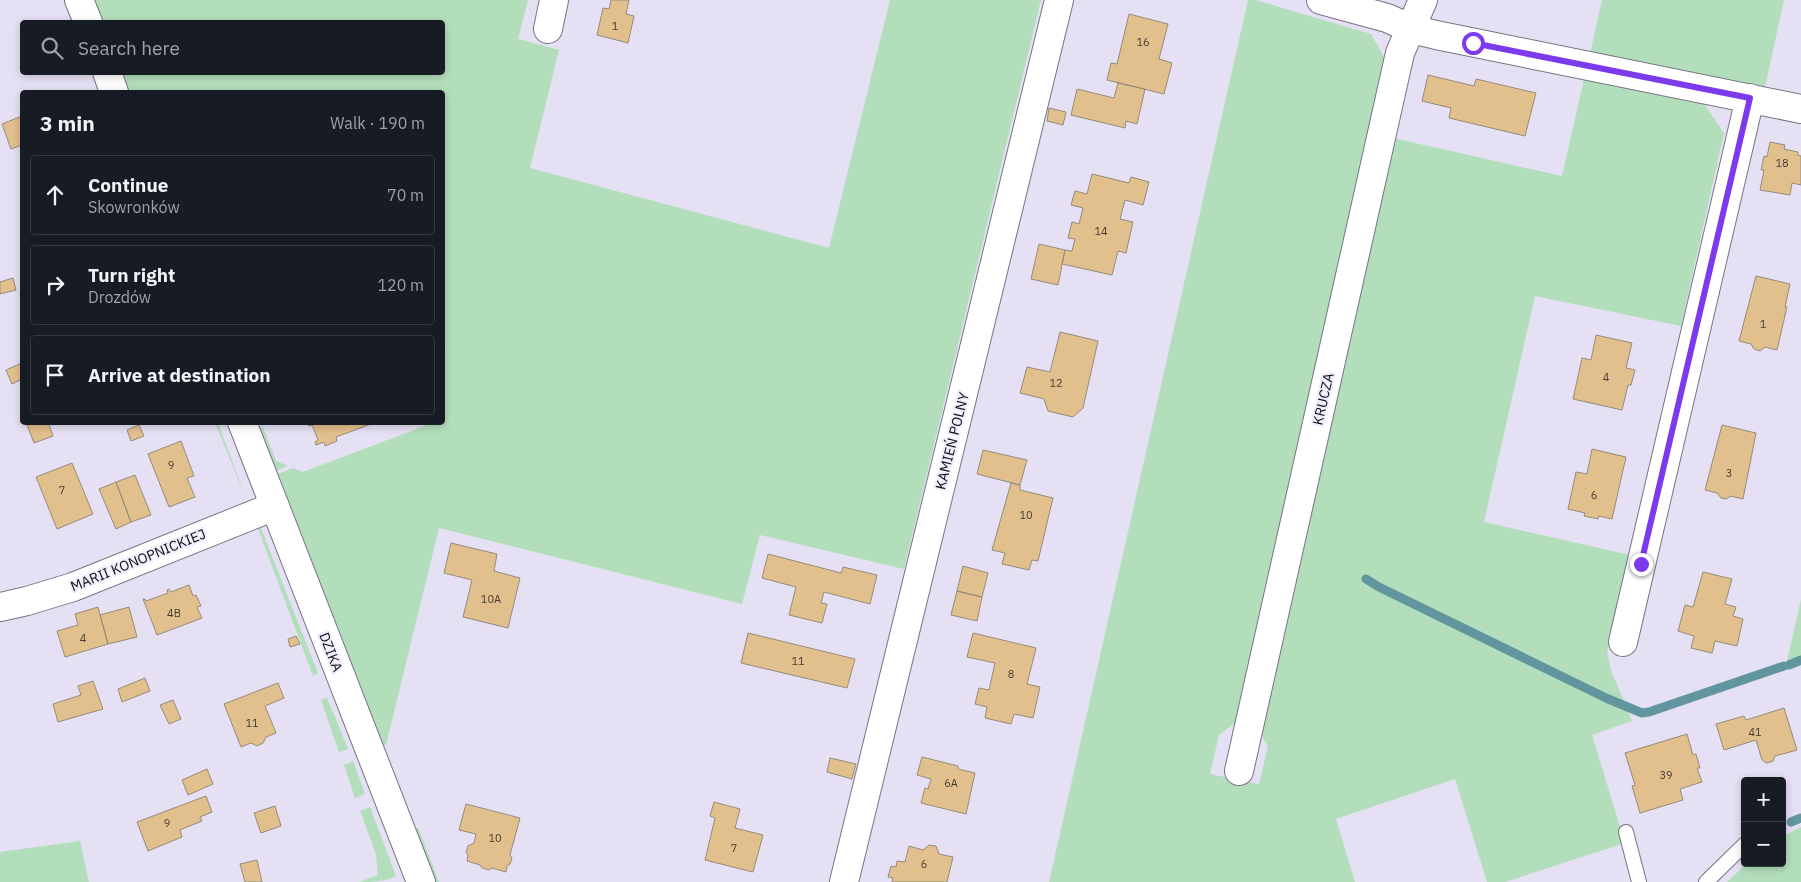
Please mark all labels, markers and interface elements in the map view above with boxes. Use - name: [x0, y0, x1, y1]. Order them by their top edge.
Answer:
- house number: 1: [612, 19, 619, 33]
- search box: [20, 20, 445, 75]
- route start: [1462, 32, 1485, 55]
- icon: search: [38, 34, 66, 62]
- house number: 16: [1136, 35, 1150, 49]
- text: Search here: [78, 36, 180, 60]
- text: 3 min: [40, 109, 95, 137]
- text: Walk · 190 m: [330, 113, 425, 133]
- house number: 18: [1775, 156, 1789, 170]
- text: Continue: [88, 173, 168, 197]
- icon: ahead: [41, 181, 69, 209]
- text: 70 m: [387, 185, 424, 205]
- text: Skowronków: [88, 197, 180, 217]
- house number: 14: [1094, 224, 1108, 238]
- text: Turn right: [88, 263, 175, 287]
- icon: right: [41, 271, 69, 299]
- text: 120 m: [377, 275, 424, 295]
- text: Drozdów: [88, 287, 151, 307]
- house number: 1: [1760, 317, 1767, 331]
- icon: arrive: [41, 361, 69, 389]
- text: Arrive at destination: [88, 363, 271, 387]
- house number: 4: [1603, 370, 1610, 384]
- street label: KRUCZA: [1308, 371, 1338, 427]
- house number: 12: [1049, 376, 1063, 390]
- street label: KAMIEŃ POLNY: [930, 389, 973, 492]
- house number: 9: [168, 458, 174, 472]
- house number: 3: [1726, 466, 1732, 480]
- house number: 7: [59, 483, 65, 497]
- house number: 6: [1591, 488, 1597, 502]
- house number: 10: [1019, 508, 1033, 522]
- street label: MARII KONOPNICKIEJ: [68, 525, 208, 595]
- route end: [1630, 553, 1653, 576]
- house number: 10A: [481, 592, 501, 606]
- house number: 4B: [167, 606, 181, 620]
- street label: DZIKA: [315, 630, 347, 674]
- house number: 4: [80, 631, 87, 645]
- house number: 11: [791, 654, 805, 668]
- house number: 8: [1008, 667, 1014, 681]
- house number: 11: [245, 716, 259, 730]
- house number: 41: [1748, 725, 1762, 739]
- house number: 39: [1659, 768, 1673, 782]
- house number: 6A: [944, 776, 958, 790]
- map controls: [1741, 777, 1786, 867]
- button: +: [1741, 777, 1786, 822]
- house number: 9: [164, 816, 170, 830]
- button: −: [1741, 822, 1786, 867]
- house number: 10: [488, 831, 502, 845]
- house number: 7: [731, 841, 737, 855]
- house number: 6: [921, 857, 927, 871]

